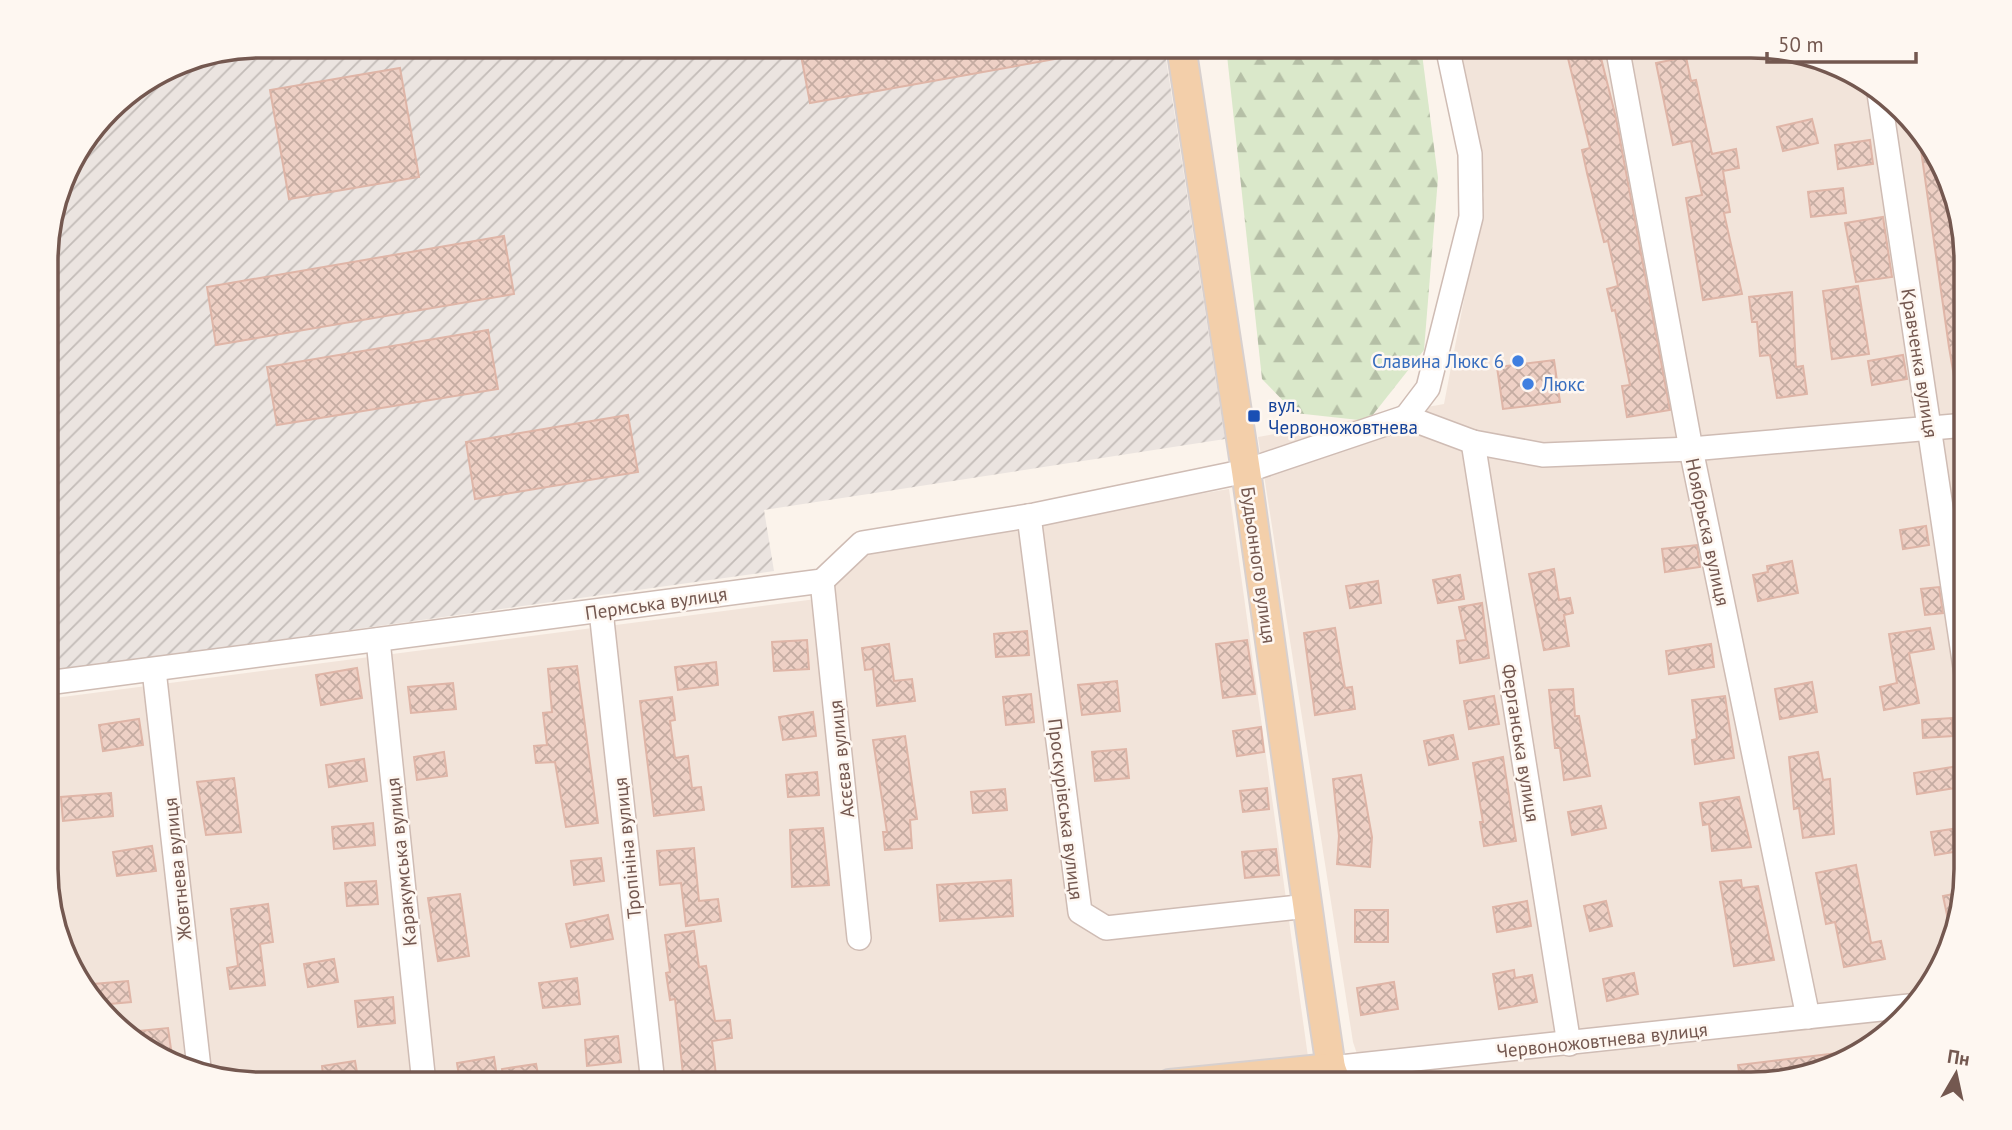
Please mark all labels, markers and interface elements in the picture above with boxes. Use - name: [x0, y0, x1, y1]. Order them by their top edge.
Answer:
- scale bar: [1767, 21, 1916, 65]
- text: 50 m: [1778, 31, 1824, 58]
- street label: Кравченка вулиця: [1896, 287, 1944, 439]
- place label: Славина Люкс 6: [1372, 349, 1504, 373]
- marker: Славина Люкс 6: [1510, 353, 1526, 369]
- place label: Люкс: [1541, 372, 1585, 396]
- marker: Люкс: [1520, 376, 1536, 392]
- place label: вул. Червоножовтнева: [1268, 393, 1418, 439]
- marker: вул. Червоножовтнева: [1246, 408, 1262, 424]
- street label: Ноябрьска вулиця: [1681, 456, 1735, 608]
- street label: Будьонного вулиця: [1236, 485, 1282, 645]
- street label: Пермська вулиця: [583, 581, 729, 625]
- street label: Ферганська вулиця: [1497, 662, 1545, 824]
- street label: Асєєва вулиця: [823, 699, 859, 819]
- street label: Проскурівська вулиця: [1043, 717, 1089, 901]
- street label: Тропініна вулиця: [608, 776, 646, 920]
- street label: Каракумська вулиця: [380, 777, 422, 947]
- street label: Жовтнева вулиця: [158, 797, 197, 942]
- street label: Червоножовтнева вулиця: [1495, 1017, 1709, 1063]
- north arrow: [1921, 1039, 1991, 1109]
- text: Пн: [1946, 1044, 1972, 1071]

